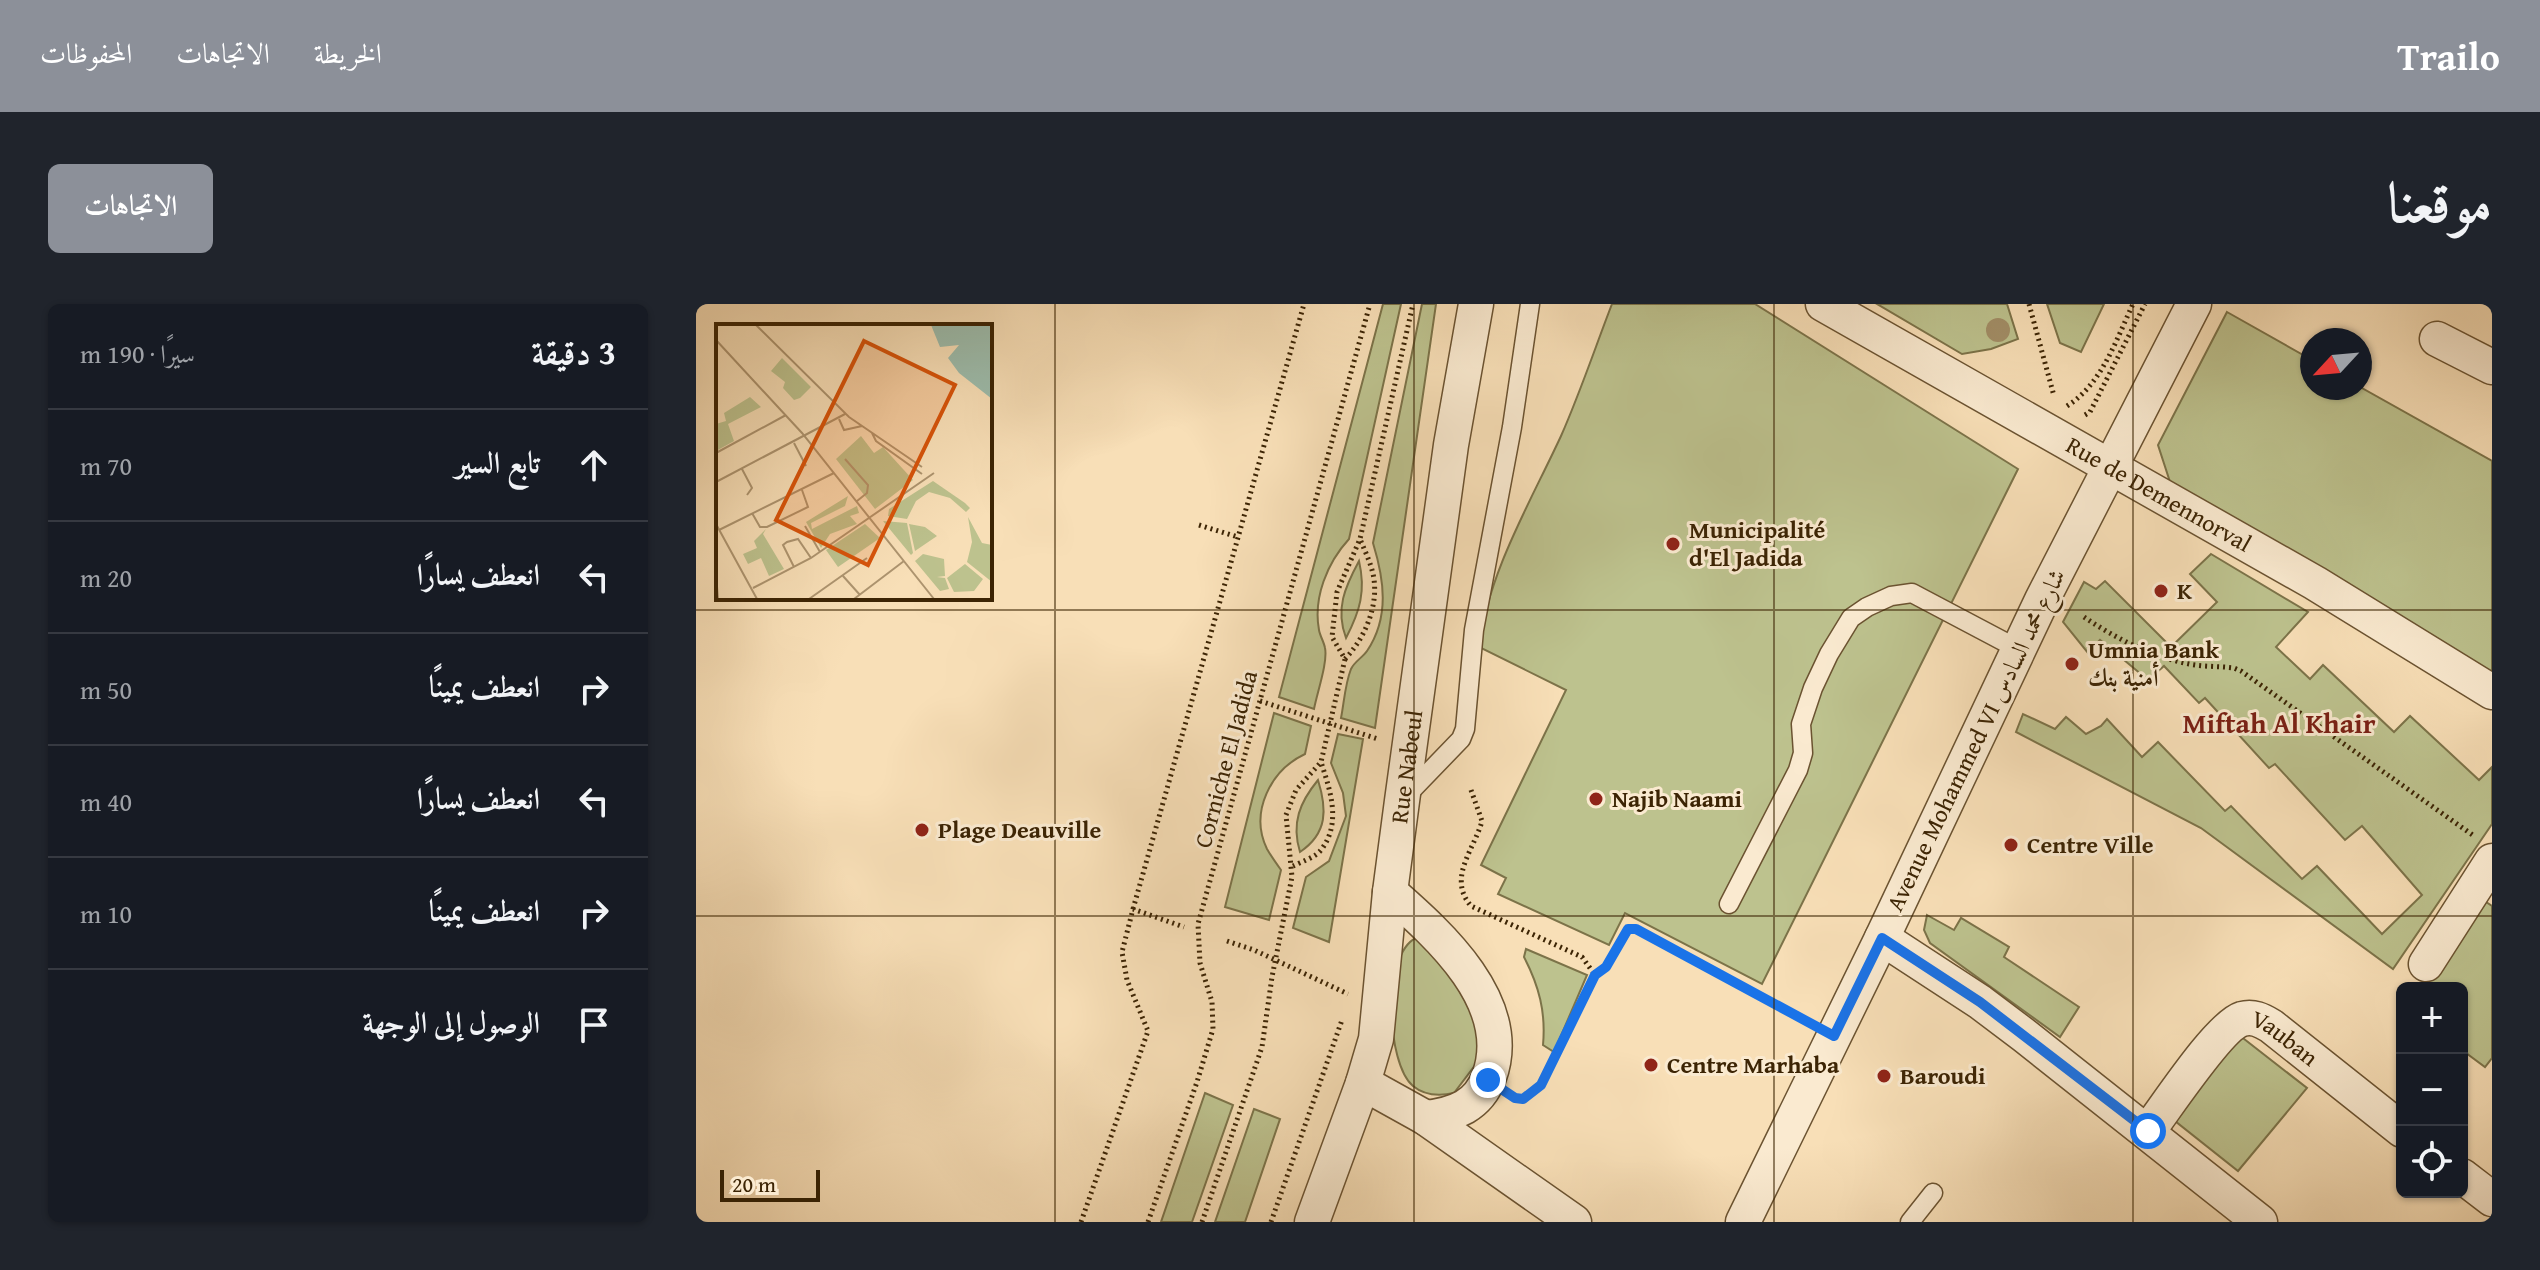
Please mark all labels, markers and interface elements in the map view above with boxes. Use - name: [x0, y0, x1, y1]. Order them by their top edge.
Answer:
- text: Trailo: [2397, 28, 2500, 84]
- text: المحفوظات: [40, 32, 132, 73]
- text: الاتجاهات: [176, 32, 270, 73]
- text: الخريطة: [314, 32, 382, 73]
- text: موقعنا: [2387, 160, 2492, 243]
- button: الاتجاهات: [48, 164, 213, 253]
- inset map: [716, 324, 992, 600]
- text: 3 دقيقة: [532, 327, 616, 376]
- north arrow: [2300, 328, 2372, 400]
- text: سيرًا · 190 m: [80, 334, 195, 373]
- street label: Rue de Demennorval: [2060, 427, 2258, 561]
- text: تابع السير: [455, 440, 540, 484]
- icon: ahead: [572, 443, 616, 487]
- text: 70 m: [80, 446, 132, 485]
- place label: Municipalité d'El Jadida: [1689, 512, 1825, 575]
- marker: Municipalité d'El Jadida: [1664, 535, 1682, 553]
- text: انعطف يسارًا: [417, 552, 540, 596]
- icon: left: [572, 555, 616, 599]
- text: 20 m: [80, 558, 132, 597]
- street label: Avenue Mohammed VI شارع محمد السادس: [1877, 563, 2077, 918]
- place label: K: [2177, 573, 2193, 608]
- marker: K: [2152, 582, 2170, 600]
- place label: Umnia Bank أمنية بنك: [2088, 632, 2219, 695]
- marker: Umnia Bank أمنية بنك: [2063, 655, 2081, 673]
- text: انعطف يمينًا: [429, 664, 540, 708]
- street label: Corniche El Jadida: [1185, 666, 1266, 852]
- icon: right: [572, 667, 616, 711]
- text: 50 m: [80, 670, 132, 709]
- district label: Miftah Al Khair: [2182, 702, 2376, 743]
- street label: Rue Nabeul: [1381, 708, 1431, 825]
- text: انعطف يسارًا: [417, 776, 540, 820]
- icon: left: [572, 779, 616, 823]
- place label: Najib Naami: [1612, 781, 1742, 816]
- text: 40 m: [80, 782, 132, 821]
- marker: Najib Naami: [1587, 790, 1605, 808]
- place label: Plage Deauville: [938, 812, 1102, 847]
- marker: Plage Deauville: [913, 821, 931, 839]
- place label: Centre Ville: [2027, 827, 2154, 862]
- marker: Centre Ville: [2002, 836, 2020, 854]
- text: انعطف يمينًا: [429, 888, 540, 932]
- icon: right: [572, 891, 616, 935]
- text: 10 m: [80, 894, 132, 933]
- map controls: [2396, 982, 2468, 1198]
- button: +: [2396, 982, 2468, 1054]
- text: الوصول إلى الوجهة: [362, 1000, 540, 1044]
- street label: Vauban: [2247, 1001, 2326, 1074]
- icon: arrive: [572, 1003, 616, 1047]
- place label: Centre Marhaba: [1667, 1047, 1840, 1082]
- button: −: [2396, 1054, 2468, 1126]
- marker: Centre Marhaba: [1642, 1056, 1660, 1074]
- place label: Baroudi: [1900, 1058, 1986, 1093]
- route end: [1470, 1062, 1506, 1098]
- marker: Baroudi: [1875, 1067, 1893, 1085]
- route start: [2130, 1113, 2166, 1149]
- button: locate: [2396, 1126, 2468, 1198]
- scale bar: [720, 1166, 820, 1202]
- text: 20 m: [732, 1168, 776, 1200]

